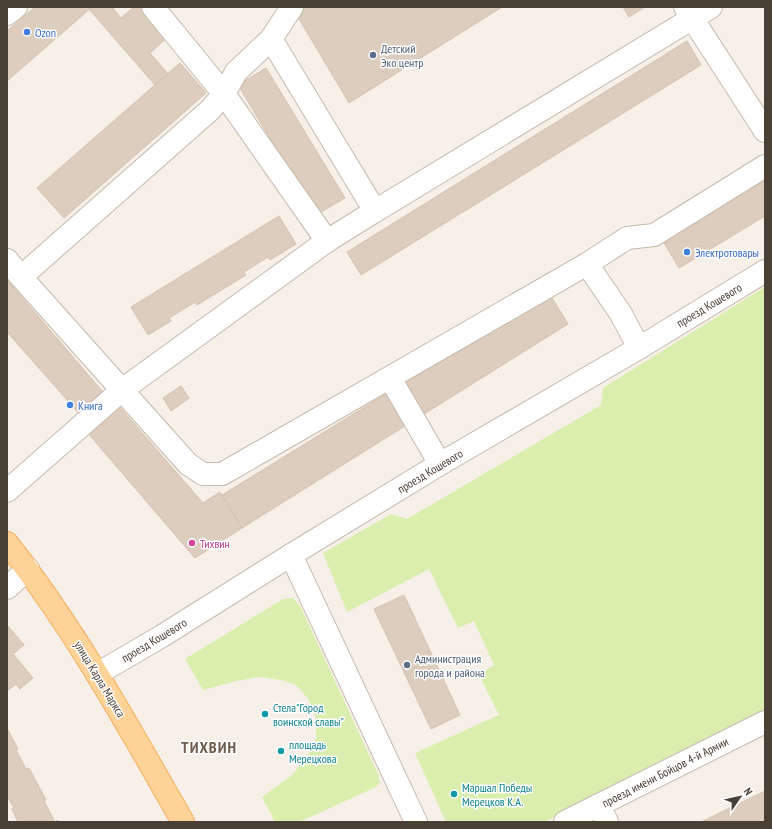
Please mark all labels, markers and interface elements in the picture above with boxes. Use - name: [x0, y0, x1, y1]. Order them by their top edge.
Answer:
- place label: Ozon: [35, 25, 56, 40]
- marker: Ozon: [22, 27, 32, 37]
- place label: Детский Эко центр: [381, 41, 423, 70]
- marker: Детский Эко центр: [368, 50, 378, 60]
- place label: Электротовары: [695, 245, 759, 260]
- marker: Электротовары: [682, 247, 692, 257]
- street label: проезд Кошевого: [674, 280, 744, 330]
- place label: Книга: [78, 398, 103, 413]
- marker: Книга: [65, 400, 75, 410]
- street label: проезд Кошевого: [395, 446, 465, 496]
- place label: Тихвин: [200, 536, 230, 551]
- marker: Тихвин: [187, 538, 197, 548]
- street label: проезд Кошевого: [119, 615, 189, 665]
- street label: улица Карла Маркса: [71, 638, 129, 720]
- place label: Администрация города и района: [415, 651, 485, 680]
- marker: Администрация города и района: [402, 660, 412, 670]
- place label: Стела"Город воинской славы": [273, 700, 344, 729]
- marker: Стела"Город воинской славы": [260, 709, 270, 719]
- street label: проезд имени Бойцов 4-й Армии: [599, 734, 731, 810]
- district label: ТИХВИН: [181, 737, 237, 757]
- place label: площадь Мерецкова: [289, 737, 337, 766]
- marker: площадь Мерецкова: [276, 746, 286, 756]
- north arrow: [720, 777, 760, 817]
- place label: Маршал Победы Мерецков К.А.: [462, 780, 532, 809]
- text: N: [741, 785, 756, 798]
- marker: Маршал Победы Мерецков К.А.: [449, 789, 459, 799]

